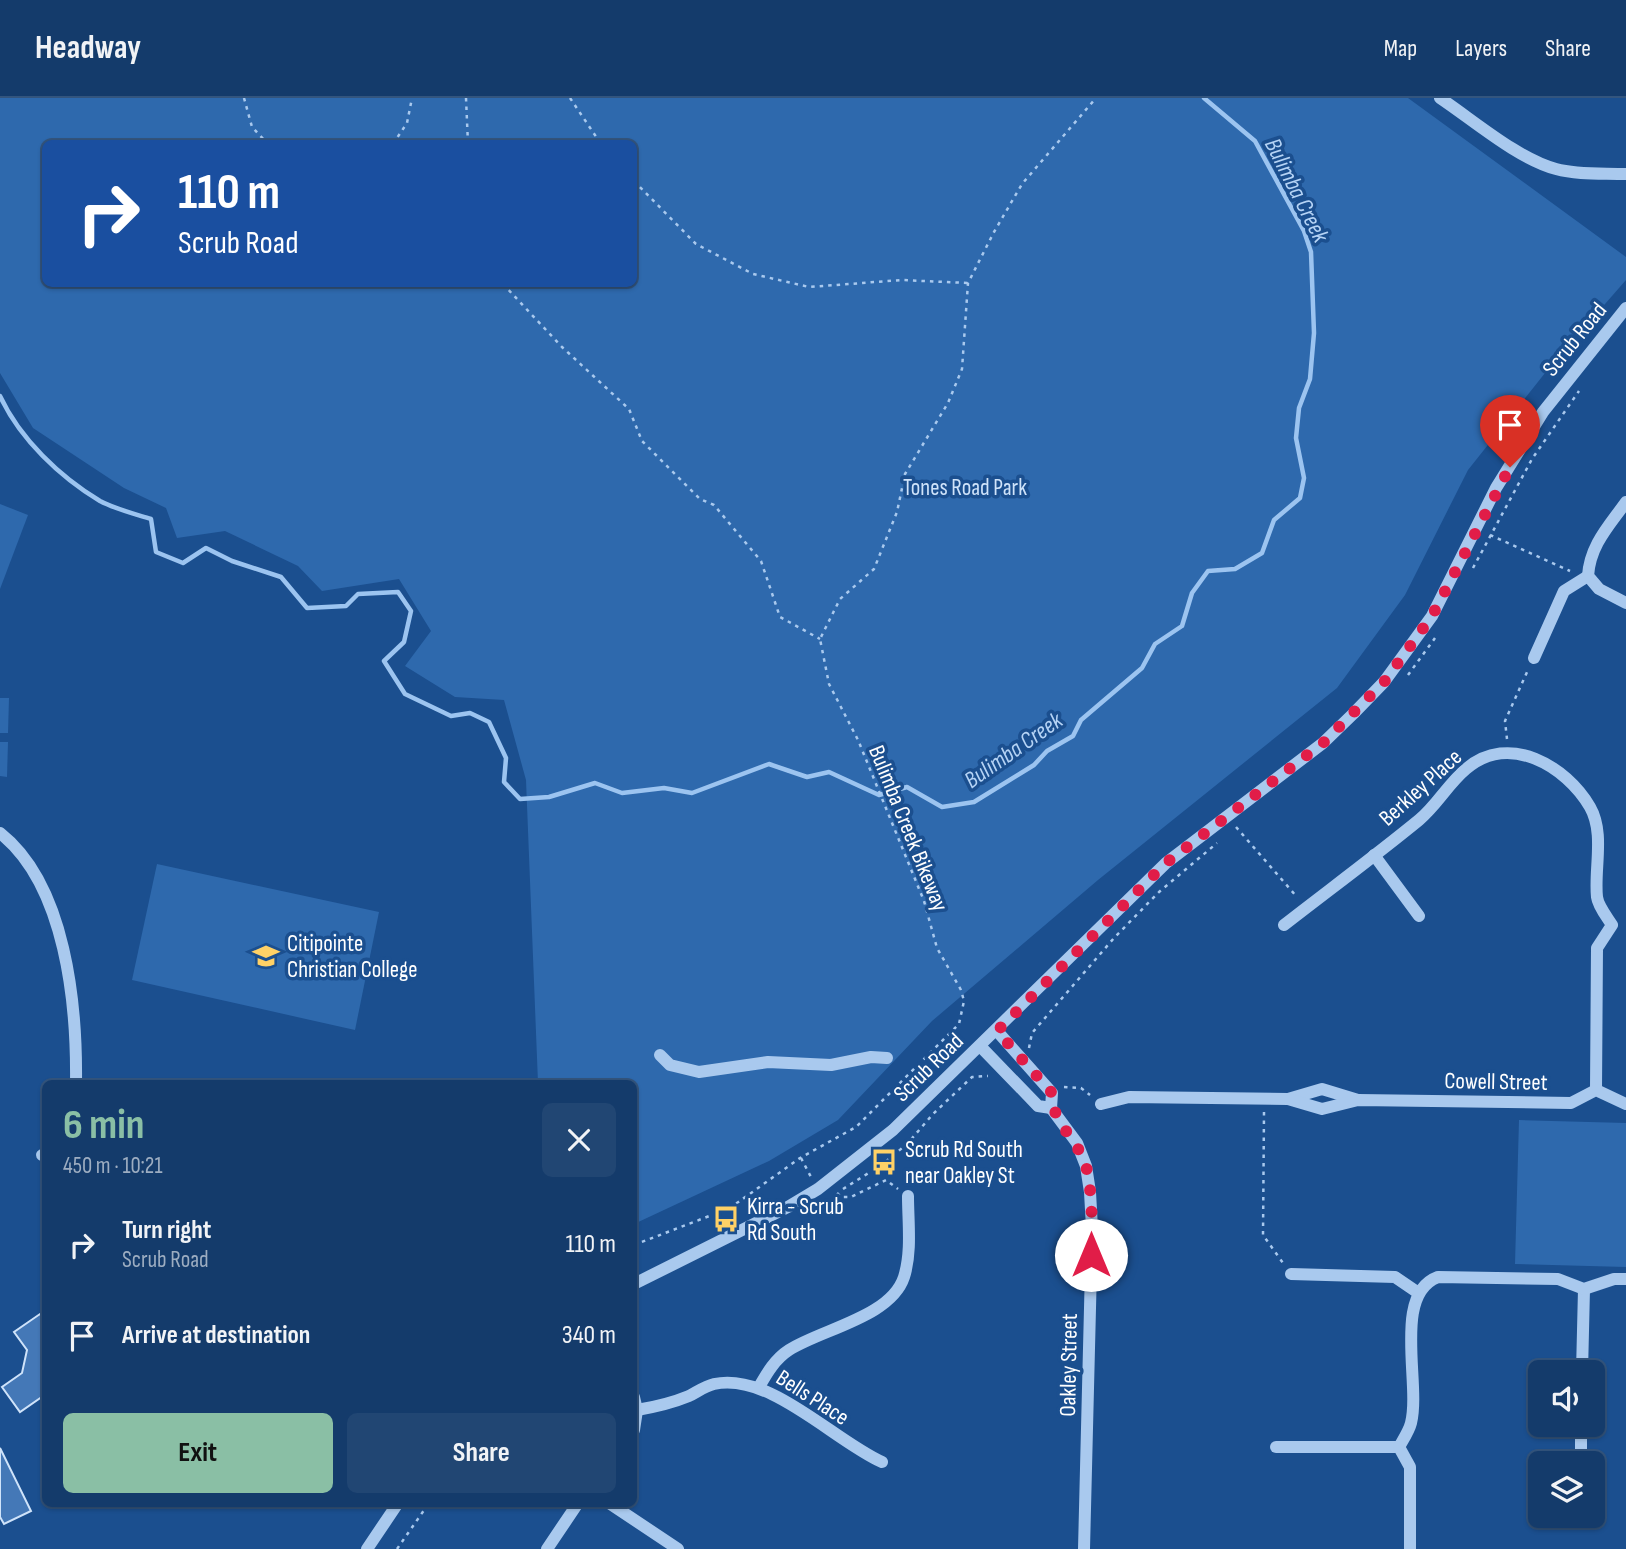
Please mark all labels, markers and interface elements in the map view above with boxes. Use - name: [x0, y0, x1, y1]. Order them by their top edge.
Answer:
- text: Headway: [35, 28, 141, 68]
- text: Map: [1384, 34, 1417, 63]
- text: Layers: [1455, 34, 1507, 63]
- text: Share: [1545, 34, 1591, 63]
- water label: Bulimba Creek: [1258, 133, 1336, 248]
- text: 110 m: [178, 164, 280, 223]
- icon: right: [63, 168, 154, 259]
- text: Scrub Road: [178, 224, 299, 263]
- street label: Scrub Road: [1537, 297, 1613, 382]
- pin: [1480, 395, 1540, 467]
- icon: arrive: [1491, 406, 1529, 444]
- park label: Tones Road Park: [903, 474, 1027, 502]
- water label: Bulimba Creek: [959, 705, 1069, 795]
- street label: Bulimba Creek Bikeway: [862, 741, 954, 915]
- street label: Berkley Place: [1373, 743, 1468, 832]
- place label: Citipointe Christian College: [287, 930, 417, 984]
- school or university icon: Citipointe Christian College: [251, 941, 281, 971]
- street label: Scrub Road: [888, 1028, 970, 1108]
- street label: Cowell Street: [1444, 1067, 1548, 1097]
- text: 6 min: [63, 1100, 144, 1151]
- button: close: [542, 1103, 616, 1177]
- place label: Scrub Rd South near Oakley St: [905, 1136, 1023, 1190]
- bus stop icon: Scrub Rd South near Oakley St: [869, 1147, 899, 1177]
- text: 450 m · 10:21: [63, 1152, 162, 1180]
- place label: Kirra - Scrub Rd South: [747, 1193, 844, 1247]
- bus stop icon: Kirra - Scrub Rd South: [711, 1204, 741, 1234]
- text: Turn right: [122, 1215, 211, 1246]
- position arrow: [1054, 1218, 1128, 1292]
- icon: right: [63, 1226, 101, 1264]
- text: 110 m: [565, 1229, 616, 1260]
- text: Scrub Road: [122, 1246, 209, 1274]
- street label: Oakley Street: [1054, 1313, 1084, 1417]
- icon: arrive: [63, 1317, 101, 1355]
- text: Arrive at destination: [122, 1320, 310, 1351]
- text: 340 m: [562, 1320, 616, 1351]
- map controls: [1528, 1360, 1605, 1528]
- button: sound: [1528, 1360, 1605, 1437]
- street label: Bells Place: [771, 1364, 854, 1432]
- button: Exit: [63, 1413, 333, 1493]
- button: Share: [347, 1413, 616, 1493]
- button: layers: [1528, 1451, 1605, 1528]

